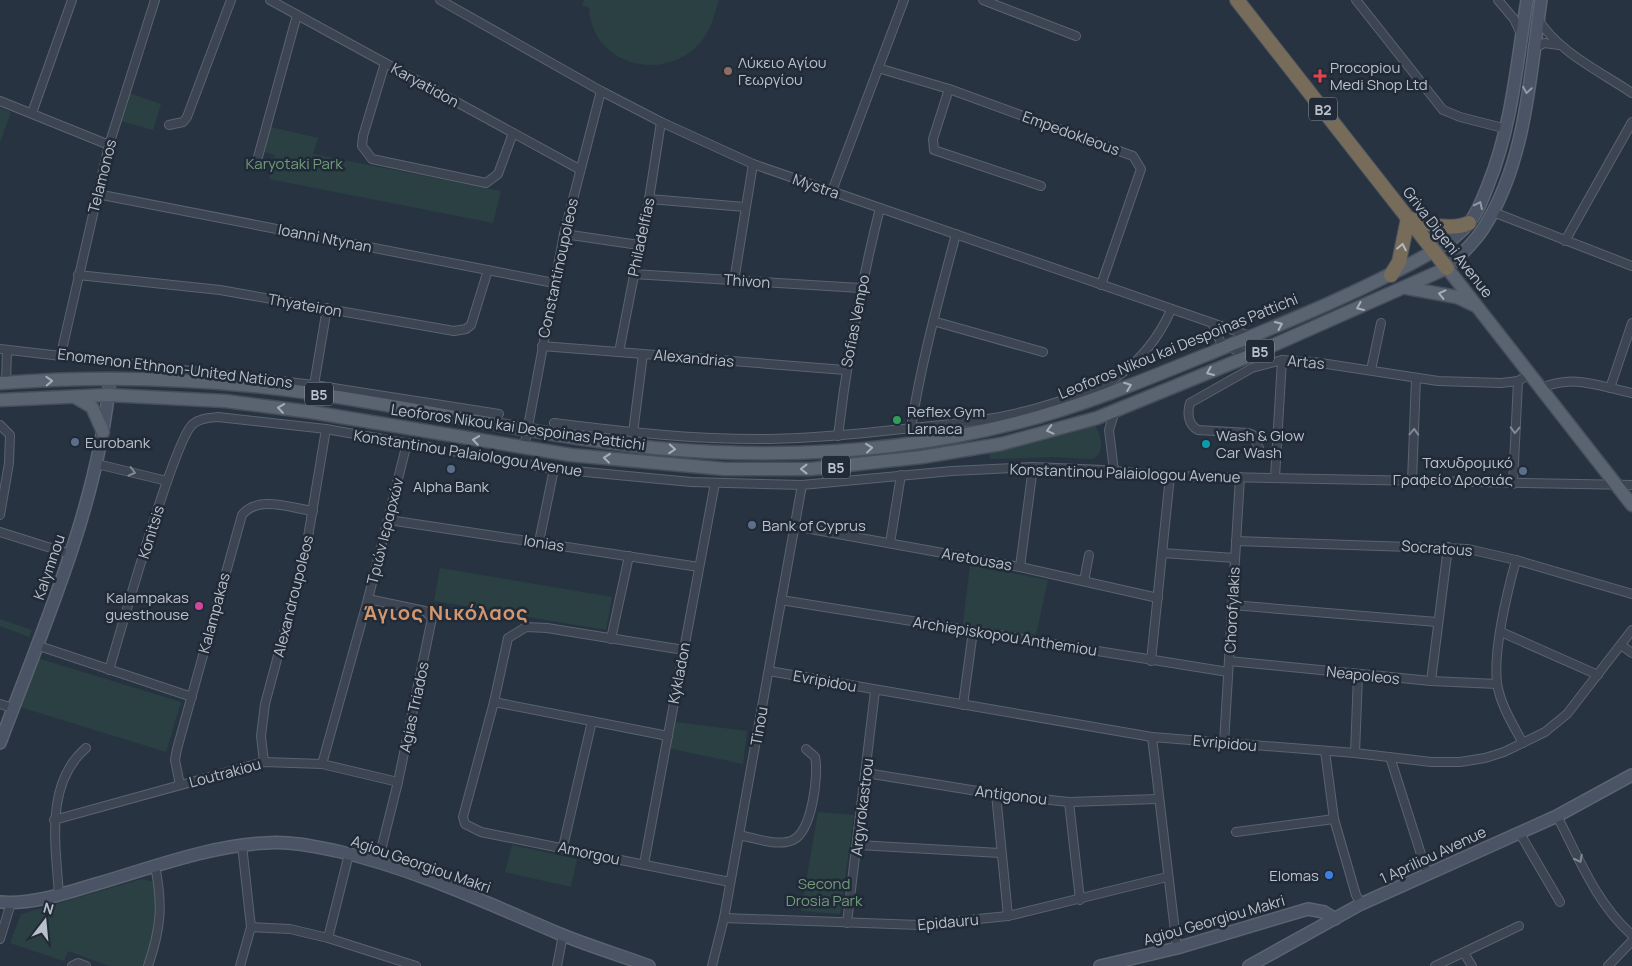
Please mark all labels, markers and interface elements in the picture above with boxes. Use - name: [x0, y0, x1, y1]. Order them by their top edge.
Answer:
- place label: Λύκειο Αγίου Γεωργίου: [738, 52, 827, 90]
- place label: Procopiou Medi Shop Ltd: [1330, 57, 1428, 95]
- street label: Karyatidon: [387, 58, 463, 112]
- marker: Λύκειο Αγίου Γεωργίου: [722, 65, 734, 77]
- marker: Procopiou Medi Shop Ltd: [1314, 70, 1326, 82]
- one-way arrow: [1522, 86, 1532, 95]
- road number: B2: [1309, 98, 1337, 120]
- street label: Empedokleous: [1019, 106, 1123, 160]
- street label: Telamonos: [83, 137, 121, 215]
- park label: Karyotaki Park: [245, 153, 343, 174]
- street label: Mystra: [790, 168, 842, 204]
- street label: Griva Digeni Avenue: [1398, 182, 1498, 302]
- street label: Constantinoupoleos: [533, 196, 583, 340]
- street label: Philadelfias: [622, 196, 660, 278]
- one-way arrow: [1473, 201, 1484, 210]
- street label: Ioanni Ntynan: [276, 219, 374, 257]
- one-way arrow: [1397, 243, 1407, 252]
- street label: Thivon: [723, 269, 771, 293]
- street label: Sofias Vempo: [836, 273, 874, 369]
- street label: Thyateiron: [266, 288, 344, 322]
- street label: Leoforos Nikou kai Despoinas Pattichi: [1055, 288, 1301, 404]
- one-way arrow: [1438, 289, 1447, 300]
- one-way arrow: [1356, 301, 1365, 312]
- one-way arrow: [1274, 321, 1283, 331]
- road number: B5: [1246, 340, 1274, 362]
- street label: Enomenon Ethnon-United Nations: [56, 343, 294, 393]
- street label: Alexandrias: [653, 344, 735, 372]
- street label: Artas: [1287, 350, 1326, 374]
- one-way arrow: [1206, 365, 1215, 376]
- one-way arrow: [45, 376, 53, 386]
- road number: B5: [305, 382, 333, 406]
- one-way arrow: [1123, 382, 1132, 392]
- street label: Leoforos Nikou kai Despoinas Pattichi: [389, 399, 647, 455]
- place label: Reflex Gym Larnaca: [907, 401, 985, 439]
- one-way arrow: [277, 404, 286, 414]
- marker: Reflex Gym Larnaca: [891, 414, 903, 426]
- street label: Konstantinou Palaiologou Avenue: [352, 425, 584, 481]
- one-way arrow: [1047, 425, 1055, 435]
- place label: Wash & Glow Car Wash: [1216, 425, 1305, 463]
- one-way arrow: [1510, 426, 1521, 434]
- one-way arrow: [1409, 428, 1420, 436]
- place label: Eurobank: [85, 432, 151, 453]
- one-way arrow: [472, 435, 481, 445]
- marker: Eurobank: [69, 436, 81, 448]
- marker: Wash & Glow Car Wash: [1200, 438, 1212, 450]
- one-way arrow: [668, 443, 676, 454]
- one-way arrow: [865, 443, 873, 454]
- place label: Ταχυδρομικό Γραφείο Δροσιάς: [1393, 452, 1513, 490]
- one-way arrow: [602, 453, 610, 464]
- road number: B5: [822, 456, 850, 478]
- street label: Konstantinou Palaiologou Avenue: [1009, 458, 1241, 488]
- marker: Alpha Bank: [445, 463, 457, 475]
- one-way arrow: [800, 464, 808, 474]
- marker: Ταχυδρομικό Γραφείο Δροσιάς: [1517, 465, 1529, 477]
- one-way arrow: [128, 466, 137, 477]
- street label: Τριών Ιεραρχών: [362, 475, 409, 587]
- place label: Alpha Bank: [413, 476, 490, 497]
- street label: Konitsis: [133, 503, 169, 561]
- place label: Bank of Cyprus: [762, 515, 866, 536]
- marker: Bank of Cyprus: [746, 519, 758, 531]
- street label: Ionias: [522, 529, 566, 557]
- street label: Kalymnou: [28, 531, 70, 603]
- street label: Alexandroupoleos: [268, 533, 318, 659]
- street label: Socratous: [1401, 535, 1473, 561]
- street label: Aretousas: [940, 542, 1014, 576]
- street label: Chorofylakis: [1219, 566, 1245, 654]
- street label: Kalampakas: [193, 570, 235, 656]
- place label: Kalampakas guesthouse: [105, 587, 189, 625]
- district label: Άγιος Νικόλαος: [363, 599, 529, 626]
- marker: Kalampakas guesthouse: [193, 600, 205, 612]
- street label: Archiepiskopou Anthemiou: [912, 611, 1098, 661]
- street label: Kykladon: [663, 640, 695, 705]
- street label: Agias Triados: [394, 660, 434, 754]
- street label: Neapoleos: [1325, 661, 1401, 689]
- street label: Evripidou: [792, 665, 858, 697]
- street label: Tinou: [745, 705, 773, 747]
- street label: Evripidou: [1192, 730, 1258, 756]
- street label: Loutrakiou: [187, 753, 263, 793]
- street label: Argyrokastrou: [846, 757, 878, 857]
- street label: Antigonou: [974, 780, 1048, 810]
- street label: 1 Apriliou Avenue: [1376, 821, 1490, 889]
- street label: Agiou Georgiou Makri: [348, 830, 494, 898]
- street label: Amorgou: [556, 836, 622, 870]
- one-way arrow: [1573, 854, 1583, 863]
- place label: Elomas: [1269, 865, 1319, 886]
- marker: Elomas: [1323, 869, 1335, 881]
- park label: Second Drosia Park: [786, 873, 863, 911]
- street label: Agiou Georgiou Makri: [1141, 890, 1287, 950]
- north arrow: [20, 896, 70, 946]
- text: N: [41, 898, 56, 919]
- street label: Epidauru: [917, 909, 979, 935]

